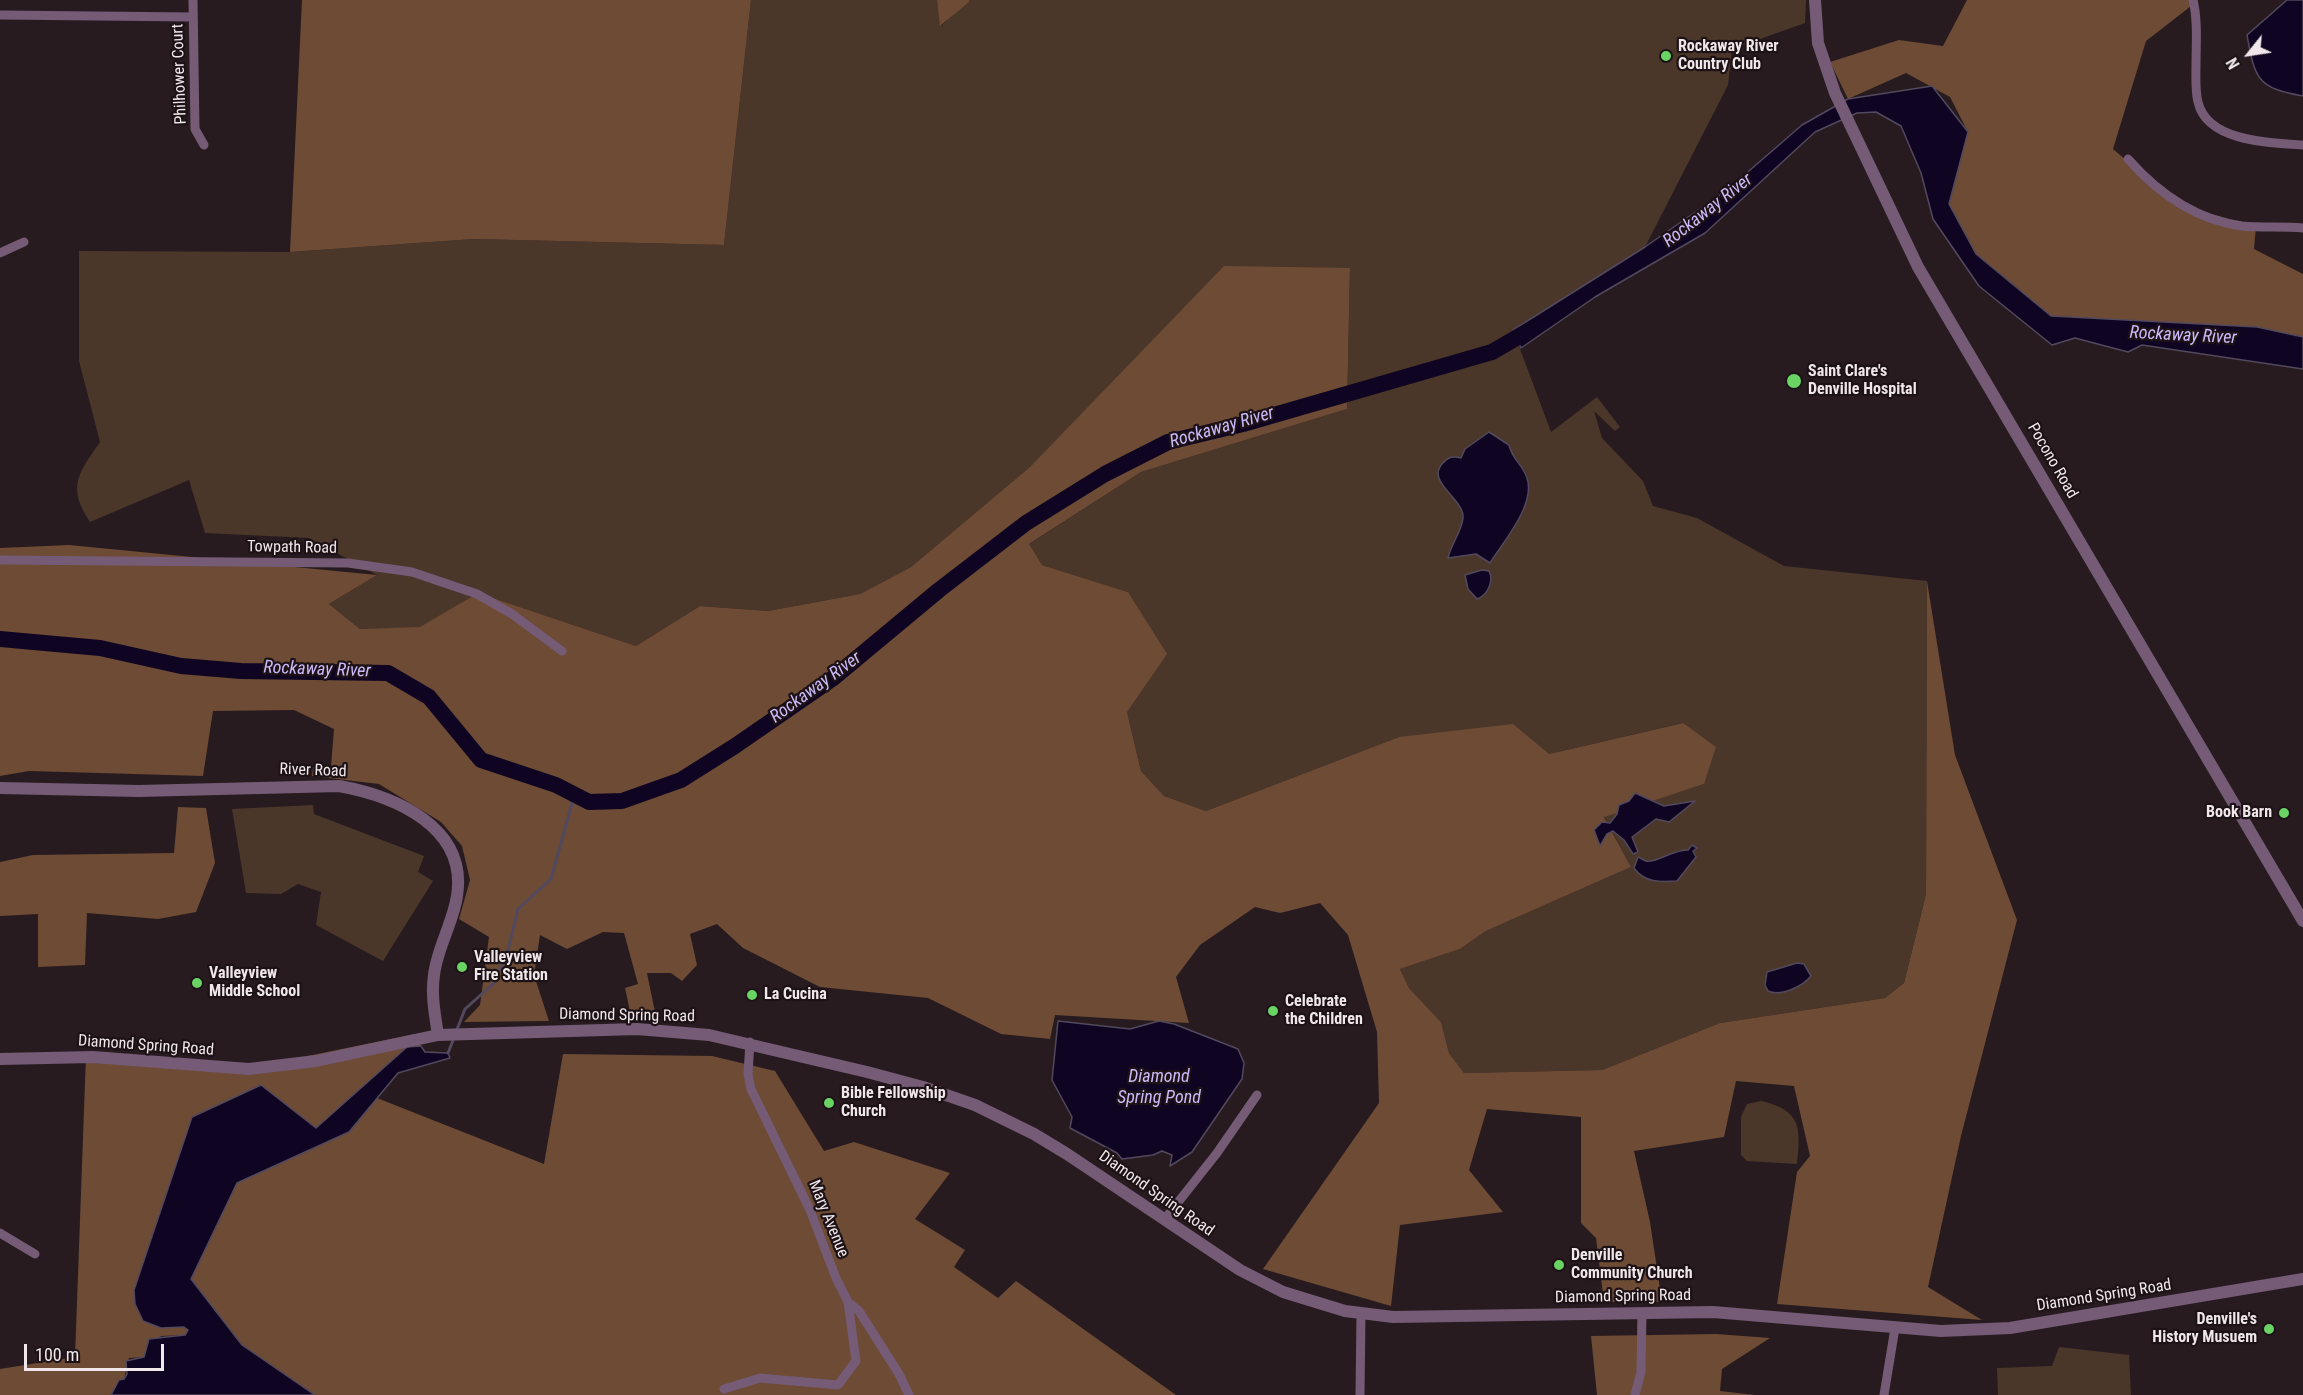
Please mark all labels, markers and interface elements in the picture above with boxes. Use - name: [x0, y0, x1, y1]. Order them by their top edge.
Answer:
- street label: Philhower Court: [169, 23, 191, 125]
- north arrow: [2219, 24, 2279, 84]
- place label: Rockaway River Country Club: [1678, 37, 1779, 75]
- marker: Rockaway River Country Club: [1659, 49, 1673, 63]
- text: N: [2222, 54, 2244, 72]
- water label: Rockaway River: [1659, 169, 1757, 253]
- water label: Rockaway River: [2129, 322, 2237, 350]
- place label: Saint Clare's Denville Hospital: [1808, 362, 1917, 400]
- marker: Saint Clare's Denville Hospital: [1785, 372, 1803, 390]
- water label: Rockaway River: [1167, 403, 1277, 453]
- street label: Pocono Road: [2023, 420, 2081, 502]
- street label: Towpath Road: [247, 538, 337, 558]
- water label: Rockaway River: [766, 648, 866, 728]
- water label: Rockaway River: [263, 657, 371, 683]
- street label: River Road: [279, 760, 347, 782]
- place label: Book Barn: [2206, 803, 2272, 823]
- marker: Book Barn: [2277, 806, 2291, 820]
- place label: Valleyview Fire Station: [474, 948, 548, 986]
- marker: Valleyview Fire Station: [455, 960, 469, 974]
- place label: Valleyview Middle School: [209, 964, 300, 1002]
- marker: Valleyview Middle School: [190, 976, 204, 990]
- place label: La Cucina: [764, 985, 827, 1005]
- marker: La Cucina: [745, 988, 759, 1002]
- place label: Celebrate the Children: [1285, 992, 1363, 1030]
- marker: Celebrate the Children: [1266, 1004, 1280, 1018]
- street label: Diamond Spring Road: [559, 1005, 695, 1027]
- street label: Diamond Spring Road: [77, 1032, 215, 1060]
- water label: Diamond Spring Pond: [1117, 1066, 1201, 1108]
- place label: Bible Fellowship Church: [841, 1084, 946, 1122]
- marker: Bible Fellowship Church: [822, 1096, 836, 1110]
- street label: Diamond Spring Road: [1095, 1147, 1217, 1241]
- street label: Mary Avenue: [804, 1178, 852, 1260]
- place label: Denville Community Church: [1571, 1246, 1693, 1284]
- marker: Denville Community Church: [1552, 1258, 1566, 1272]
- street label: Diamond Spring Road: [2035, 1276, 2173, 1316]
- street label: Diamond Spring Road: [1555, 1286, 1691, 1308]
- place label: Denville's History Musuem: [2152, 1310, 2257, 1348]
- marker: Denville's History Musuem: [2262, 1322, 2276, 1336]
- scale bar: [27, 1332, 166, 1370]
- text: 100 m: [35, 1344, 79, 1365]

